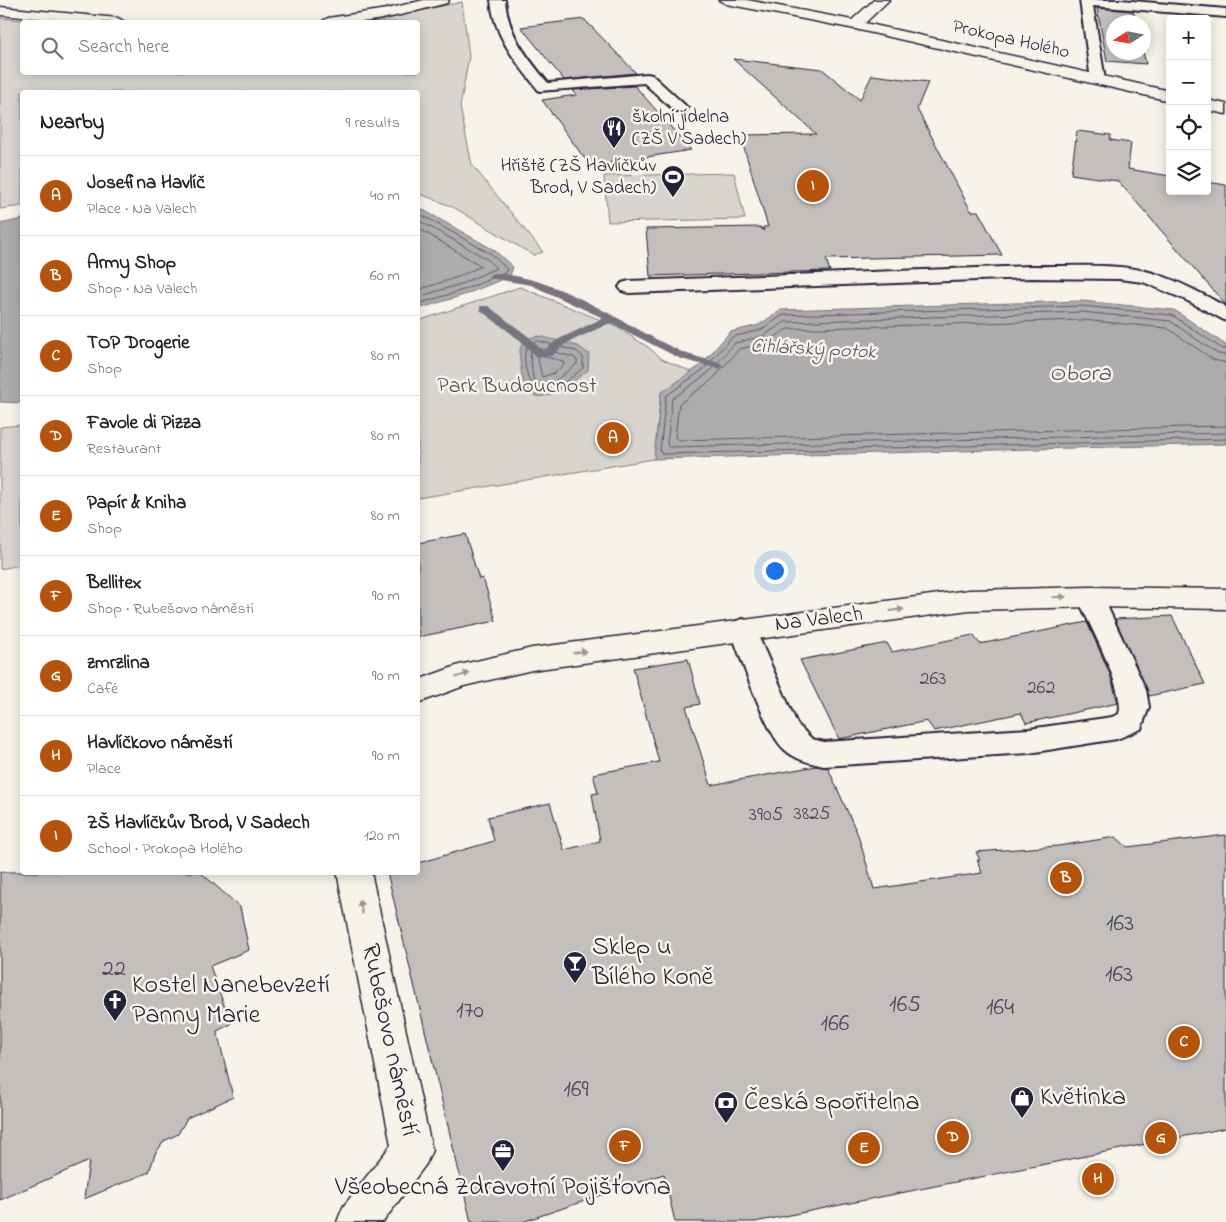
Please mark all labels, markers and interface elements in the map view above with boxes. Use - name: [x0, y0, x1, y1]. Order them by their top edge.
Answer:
- street label: Prokopa Holého: [950, 13, 1072, 67]
- north arrow: [1106, 15, 1151, 60]
- map controls: [1166, 15, 1211, 195]
- button: +: [1166, 15, 1211, 60]
- search box: [20, 20, 420, 75]
- icon: search: [38, 34, 66, 62]
- text: Search here: [78, 34, 169, 61]
- button: −: [1166, 60, 1211, 105]
- place label: školní jídelna (ZŠ V Sadech): [632, 104, 747, 153]
- button: locate: [1166, 105, 1211, 150]
- text: Nearby: [40, 108, 104, 138]
- text: 9 results: [346, 111, 400, 135]
- restaurant icon: školní jídelna (ZŠ V Sadech): [601, 115, 627, 149]
- button: layers: [1166, 150, 1211, 195]
- place label: Hřiště (ZŠ Havlíčkův Brod, V Sadech): [500, 153, 657, 202]
- sports icon: Hřiště (ZŠ Havlíčkův Brod, V Sadech): [660, 164, 686, 198]
- pin: I: [797, 167, 829, 205]
- text: Josefina Havlíč: [87, 170, 205, 197]
- text: A: [51, 184, 61, 208]
- text: 40 m: [370, 184, 400, 208]
- text: Place · Na Valech: [87, 197, 196, 221]
- text: Army Shop: [87, 250, 176, 277]
- text: B: [51, 264, 61, 288]
- text: 60 m: [370, 264, 400, 288]
- text: Shop · Na Valech: [87, 277, 197, 301]
- text: TOP Drogerie: [87, 330, 190, 357]
- water label: Cihlářský potok: [750, 332, 878, 368]
- text: C: [52, 344, 60, 368]
- text: 80 m: [371, 344, 400, 368]
- text: Shop: [87, 357, 122, 381]
- water label: Obora: [1049, 357, 1112, 392]
- park label: Park Budoucnost: [437, 371, 597, 403]
- text: Favole di Pizza: [87, 410, 201, 437]
- pin: A: [597, 419, 629, 457]
- text: D: [50, 424, 62, 448]
- text: 80 m: [371, 424, 400, 448]
- text: Restaurant: [87, 437, 161, 461]
- text: Papír & Kniha: [87, 490, 186, 517]
- text: E: [51, 504, 61, 528]
- text: 80 m: [371, 504, 400, 528]
- text: Shop: [87, 517, 122, 541]
- your location: [762, 558, 788, 584]
- text: Bellitex: [87, 570, 142, 597]
- text: F: [51, 584, 61, 608]
- text: 90 m: [372, 584, 400, 608]
- one-way arrow: [1051, 593, 1067, 601]
- text: Shop · Rubešovo náměstí: [87, 597, 254, 621]
- street label: Na Valech: [773, 599, 865, 641]
- one-way arrow: [889, 606, 905, 614]
- one-way arrow: [572, 648, 588, 656]
- text: zmrzlina: [87, 650, 150, 677]
- text: G: [51, 664, 61, 688]
- text: 90 m: [372, 664, 400, 688]
- house number: 263: [920, 665, 947, 694]
- one-way arrow: [456, 670, 471, 678]
- house number: 262: [1027, 674, 1055, 703]
- text: Café: [87, 677, 118, 701]
- text: Havlíčkovo náměstí: [87, 730, 233, 757]
- text: H: [51, 744, 61, 768]
- text: 90 m: [372, 744, 400, 768]
- text: Place: [87, 757, 121, 781]
- house number: 3825: [793, 800, 831, 829]
- house number: 3905: [749, 801, 783, 830]
- text: ZŠ Havlíčkův Brod, V Sadech: [87, 810, 310, 837]
- text: I: [54, 824, 58, 848]
- text: 120 m: [364, 824, 400, 848]
- text: School · Prokopa Holého: [87, 837, 243, 861]
- pin: B: [1050, 859, 1082, 897]
- one-way arrow: [357, 900, 365, 915]
- house number: 163: [1106, 907, 1134, 942]
- place label: Sklep u Bílého Koně: [591, 929, 714, 997]
- street label: Rubešovo náměstí: [350, 940, 428, 1140]
- bar icon: Sklep u Bílého Koně: [562, 950, 588, 984]
- house number: 22: [102, 952, 126, 987]
- house number: 163: [1105, 958, 1133, 993]
- place label: Kostel Nanebevzetí Panny Marie: [132, 967, 330, 1035]
- church icon: Kostel Nanebevzetí Panny Marie: [102, 988, 128, 1022]
- house number: 165: [889, 988, 921, 1023]
- house number: 164: [986, 991, 1014, 1026]
- house number: 170: [456, 994, 484, 1029]
- house number: 166: [821, 1007, 850, 1042]
- pin: C: [1168, 1023, 1200, 1061]
- house number: 169: [563, 1073, 589, 1108]
- place label: Květinka: [1040, 1079, 1126, 1117]
- place label: Česká spořitelna: [744, 1084, 919, 1122]
- shop icon: Květinka: [1009, 1085, 1035, 1119]
- bank icon: Česká spořitelna: [713, 1090, 739, 1124]
- pin: D: [937, 1118, 969, 1156]
- pin: G: [1145, 1119, 1177, 1157]
- pin: F: [609, 1127, 641, 1165]
- pin: E: [848, 1129, 880, 1167]
- office icon: Všeobecná Zdravotní Pojišťovna: [490, 1138, 516, 1172]
- pin: H: [1082, 1160, 1114, 1198]
- place label: Všeobecná Zdravotní Pojišťovna: [334, 1169, 671, 1207]

